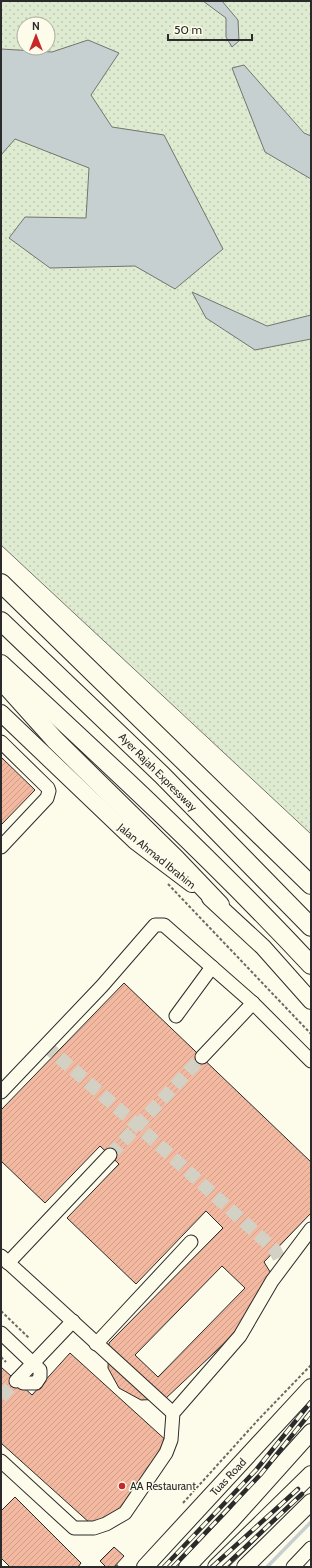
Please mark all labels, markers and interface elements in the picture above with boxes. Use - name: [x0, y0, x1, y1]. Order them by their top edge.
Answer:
- north arrow: [16, 16, 56, 56]
- scale bar: [168, 16, 252, 42]
- text: N: [32, 19, 40, 33]
- text: 50 m: [174, 22, 202, 37]
- street label: Ayer Rajah Expressway: [116, 730, 201, 815]
- street label: Jalan Ahmad Ibrahim: [114, 820, 199, 892]
- street label: Tuas Road: [207, 1455, 249, 1499]
- place label: AA Restaurant: [130, 1479, 196, 1493]
- marker: AA Restaurant: [117, 1481, 127, 1491]

